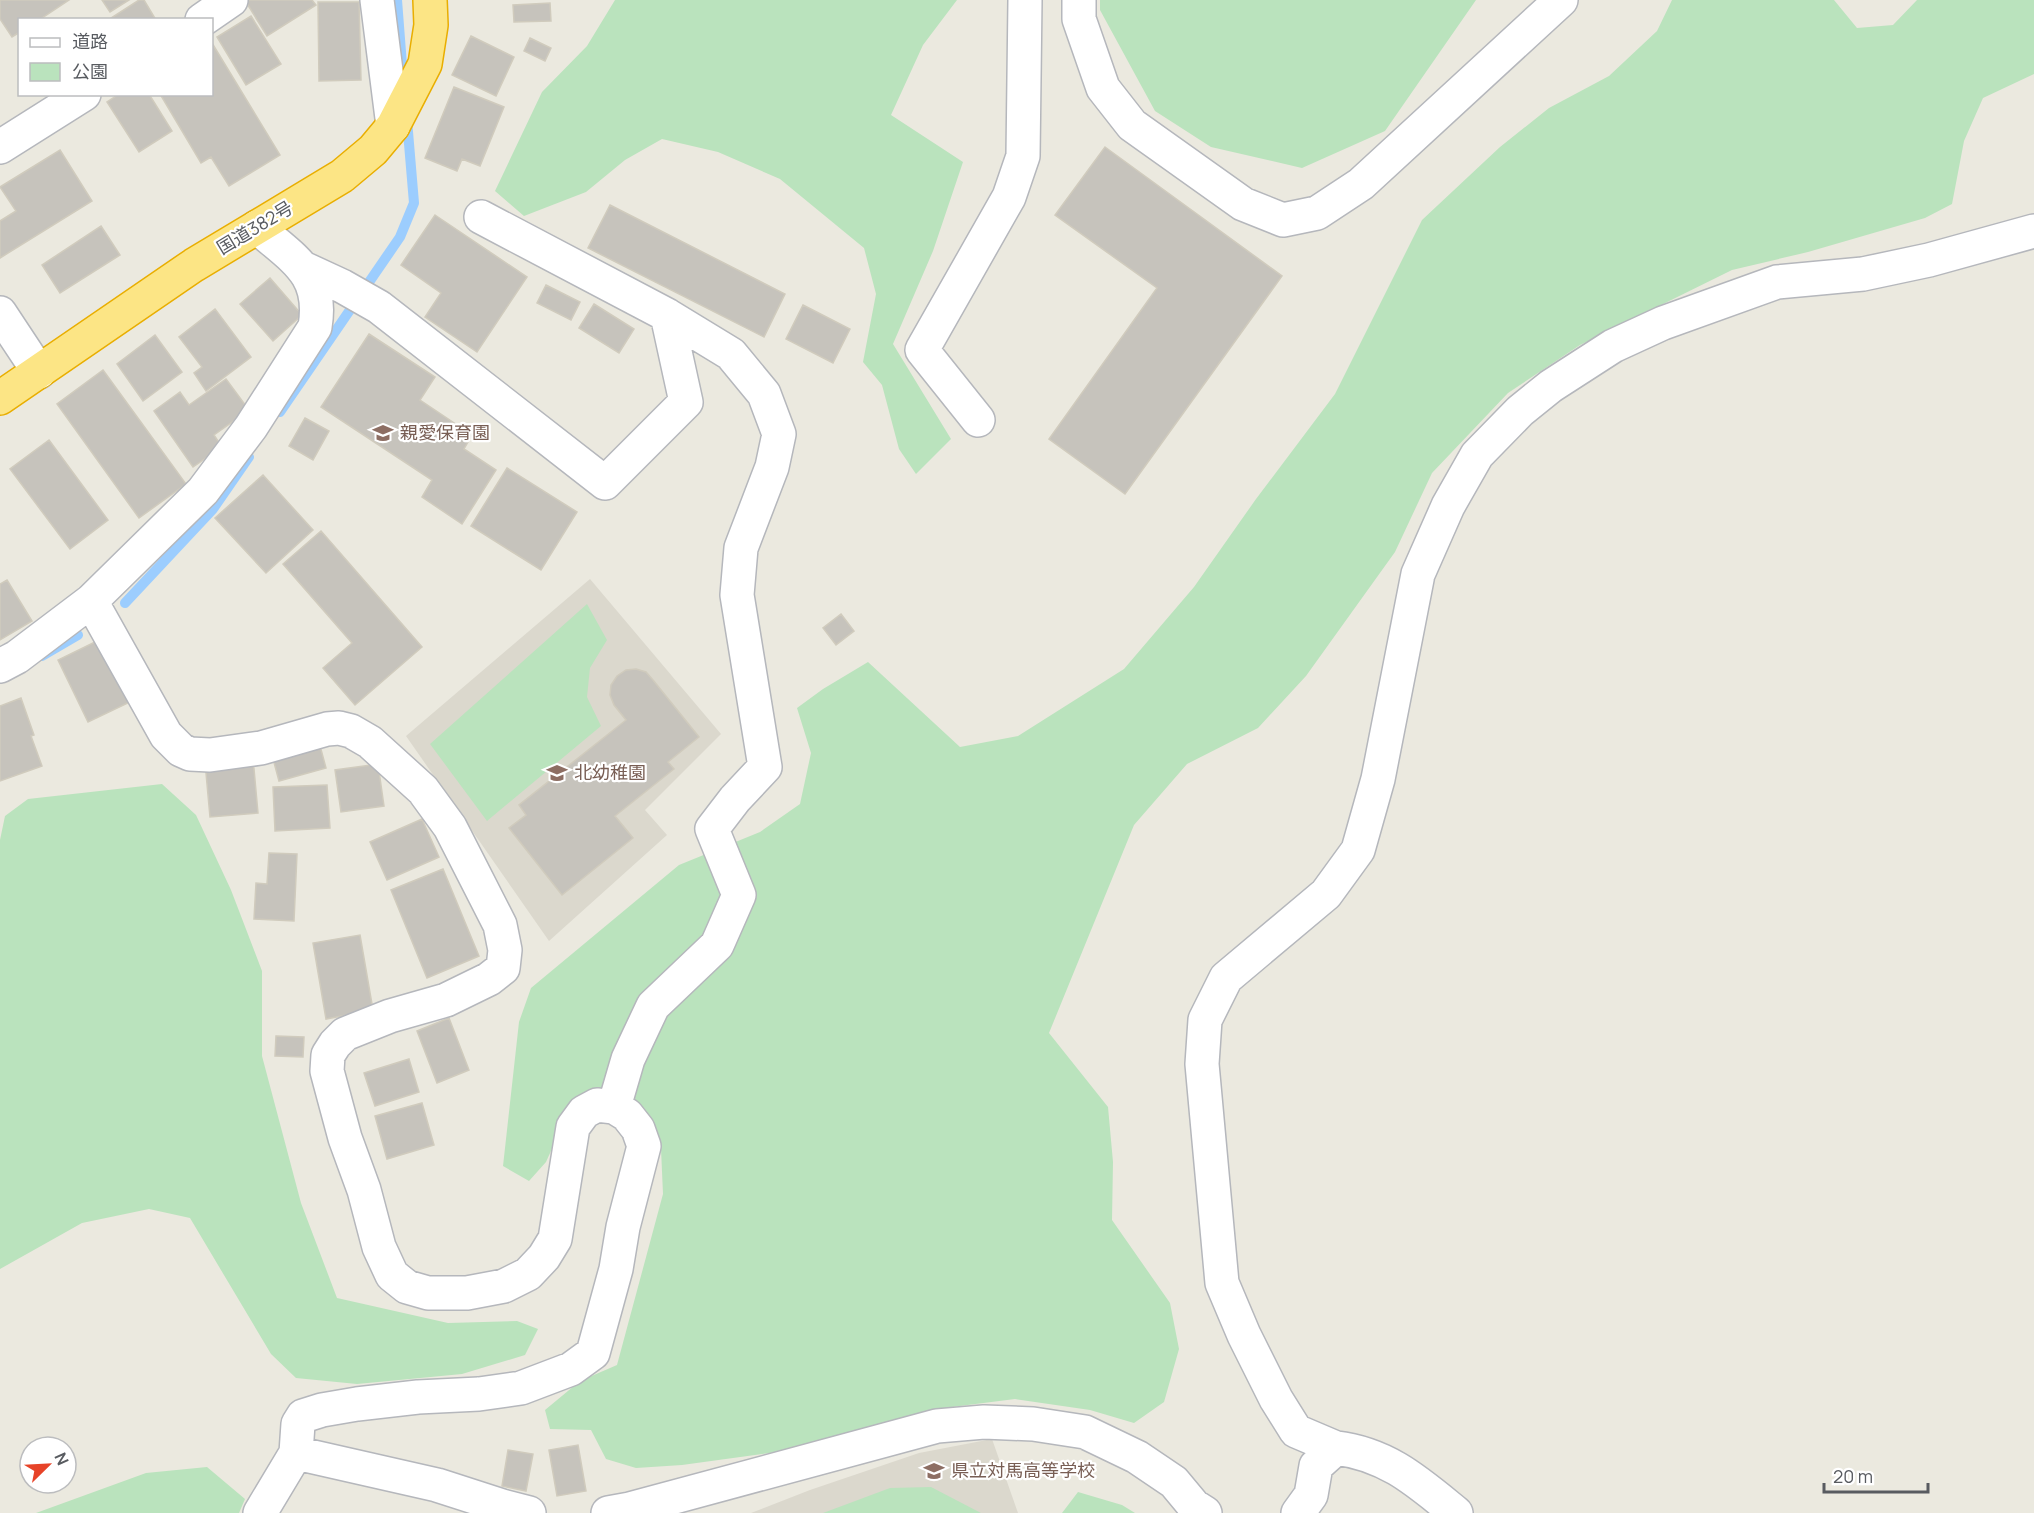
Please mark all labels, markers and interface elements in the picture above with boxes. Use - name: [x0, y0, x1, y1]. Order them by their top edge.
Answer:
- legend: [18, 18, 213, 96]
- text: 道路: [72, 29, 108, 53]
- text: 公園: [72, 59, 108, 83]
- street label: 国道382号: [212, 195, 297, 259]
- place label: 親愛保育園: [400, 420, 490, 444]
- school or university icon: 親愛保育園: [371, 421, 395, 445]
- place label: 北幼稚園: [574, 760, 646, 784]
- school or university icon: 北幼稚園: [545, 761, 569, 785]
- north arrow: [18, 1435, 78, 1495]
- text: N: [49, 1449, 74, 1469]
- scale bar: [1824, 1456, 1928, 1494]
- place label: 県立対馬高等学校: [951, 1458, 1095, 1482]
- school or university icon: 県立対馬高等学校: [922, 1459, 946, 1483]
- text: 20 m: [1833, 1464, 1873, 1488]

